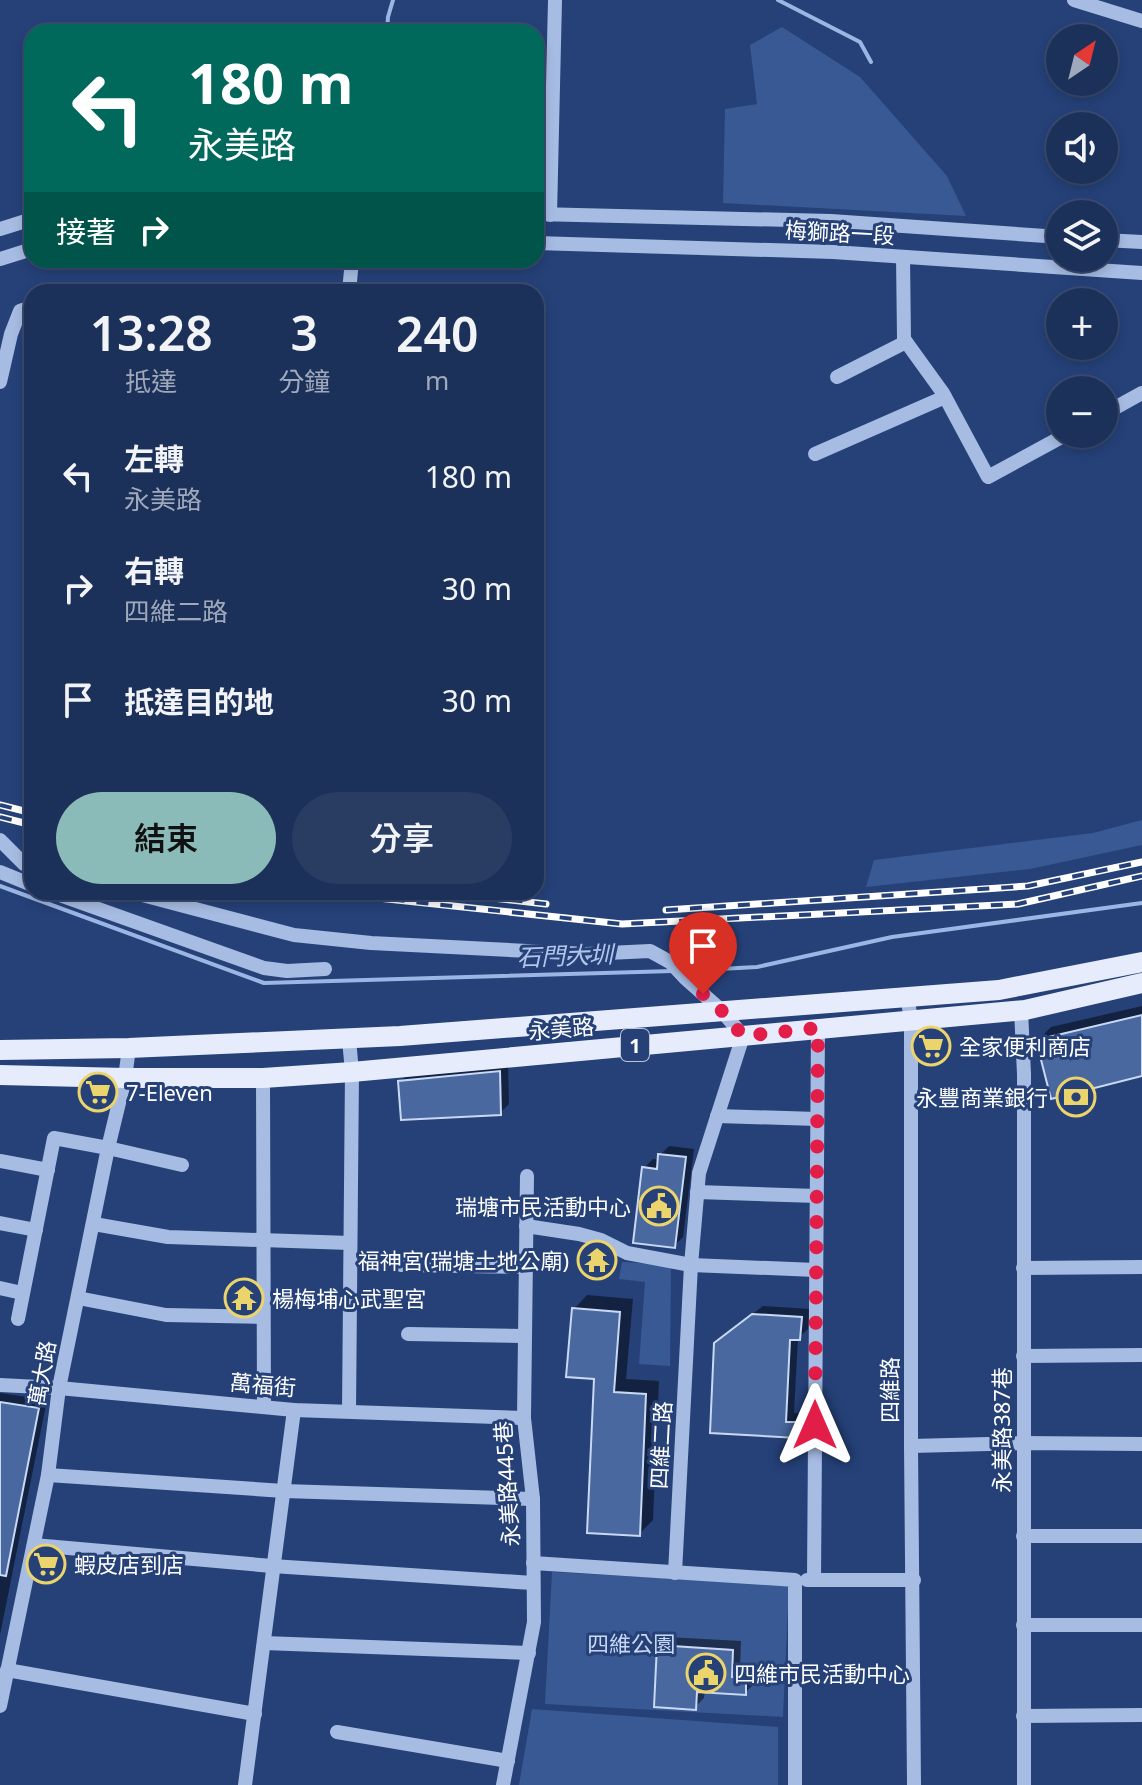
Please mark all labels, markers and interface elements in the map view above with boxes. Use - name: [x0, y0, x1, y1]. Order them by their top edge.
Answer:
- north arrow: [1046, 24, 1118, 96]
- map controls: [1046, 24, 1118, 448]
- text: 180 m: [188, 44, 353, 120]
- icon: left: [56, 56, 160, 160]
- button: sound: [1046, 112, 1118, 184]
- text: 永美路: [188, 120, 296, 169]
- button: layers: [1046, 200, 1118, 272]
- icon: right: [132, 208, 176, 252]
- text: 接著: [56, 211, 116, 252]
- street label: 梅獅路一段: [784, 214, 896, 250]
- button: +: [1046, 288, 1118, 360]
- text: 13:28: [90, 300, 213, 365]
- text: 3: [291, 300, 318, 365]
- text: 240: [396, 301, 478, 366]
- text: m: [425, 362, 449, 398]
- text: 抵達: [125, 363, 177, 399]
- text: 分鐘: [278, 363, 330, 399]
- button: −: [1046, 376, 1118, 448]
- text: 左轉: [124, 438, 184, 479]
- icon: left: [56, 454, 100, 498]
- text: 180 m: [425, 456, 512, 497]
- text: 永美路: [124, 481, 202, 517]
- text: 右轉: [124, 550, 184, 591]
- icon: right: [56, 566, 100, 610]
- text: 30 m: [442, 568, 512, 609]
- text: 四維二路: [124, 593, 228, 629]
- icon: arrive: [56, 678, 100, 722]
- text: 30 m: [442, 680, 512, 721]
- text: 抵達目的地: [124, 681, 274, 722]
- button: 結束: [56, 792, 276, 884]
- button: 分享: [292, 792, 512, 884]
- pin: [669, 912, 737, 994]
- icon: arrive: [681, 924, 725, 968]
- water label: 石門大圳: [516, 937, 617, 973]
- street label: 永美路: [527, 1010, 595, 1046]
- supermarket icon: 全家便利商店: [910, 1025, 952, 1067]
- road number: 1: [621, 1029, 649, 1061]
- place label: 全家便利商店: [959, 1031, 1091, 1061]
- supermarket icon: 7-Eleven: [77, 1071, 119, 1113]
- bank icon: 永豐商業銀行: [1055, 1076, 1097, 1118]
- place label: 7-Eleven: [126, 1077, 213, 1107]
- place label: 永豐商業銀行: [916, 1082, 1048, 1112]
- public building icon: 瑞塘市民活動中心: [638, 1185, 680, 1227]
- place label: 瑞塘市民活動中心: [455, 1191, 631, 1221]
- temple icon: 福神宮(瑞塘土地公廟): [576, 1239, 618, 1281]
- place label: 福神宮(瑞塘土地公廟): [358, 1245, 569, 1275]
- temple icon: 楊梅埔心武聖宮: [223, 1277, 265, 1319]
- place label: 楊梅埔心武聖宮: [272, 1283, 426, 1313]
- street label: 萬大路: [20, 1338, 62, 1408]
- street label: 四維路: [874, 1357, 904, 1423]
- street label: 萬福街: [229, 1366, 297, 1402]
- street label: 永美路387巷: [986, 1367, 1016, 1493]
- position arrow: [773, 1383, 857, 1467]
- street label: 四維二路: [643, 1400, 677, 1490]
- street label: 永美路445巷: [487, 1420, 525, 1548]
- supermarket icon: 蝦皮店到店: [25, 1543, 67, 1585]
- place label: 蝦皮店到店: [74, 1549, 184, 1579]
- park label: 四維公園: [587, 1628, 675, 1658]
- public building icon: 四維市民活動中心: [685, 1652, 727, 1694]
- place label: 四維市民活動中心: [734, 1658, 910, 1688]

